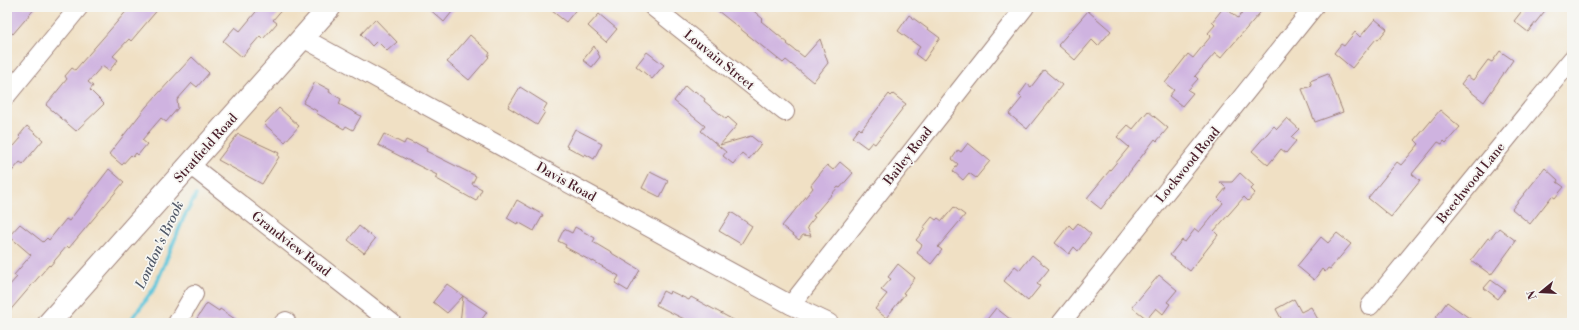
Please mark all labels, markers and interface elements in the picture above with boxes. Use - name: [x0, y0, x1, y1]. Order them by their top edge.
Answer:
- street label: Louvain Street: [680, 27, 758, 94]
- street label: Stratfield Road: [171, 110, 242, 186]
- street label: Bailey Road: [880, 123, 936, 189]
- street label: Lockwood Road: [1153, 123, 1224, 206]
- street label: Beechwood Lane: [1433, 139, 1509, 227]
- street label: Davis Road: [533, 159, 599, 205]
- water label: London's Brook: [131, 198, 188, 293]
- street label: Grandview Road: [248, 208, 334, 280]
- north arrow: [1521, 272, 1561, 312]
- text: N: [1524, 288, 1540, 301]

